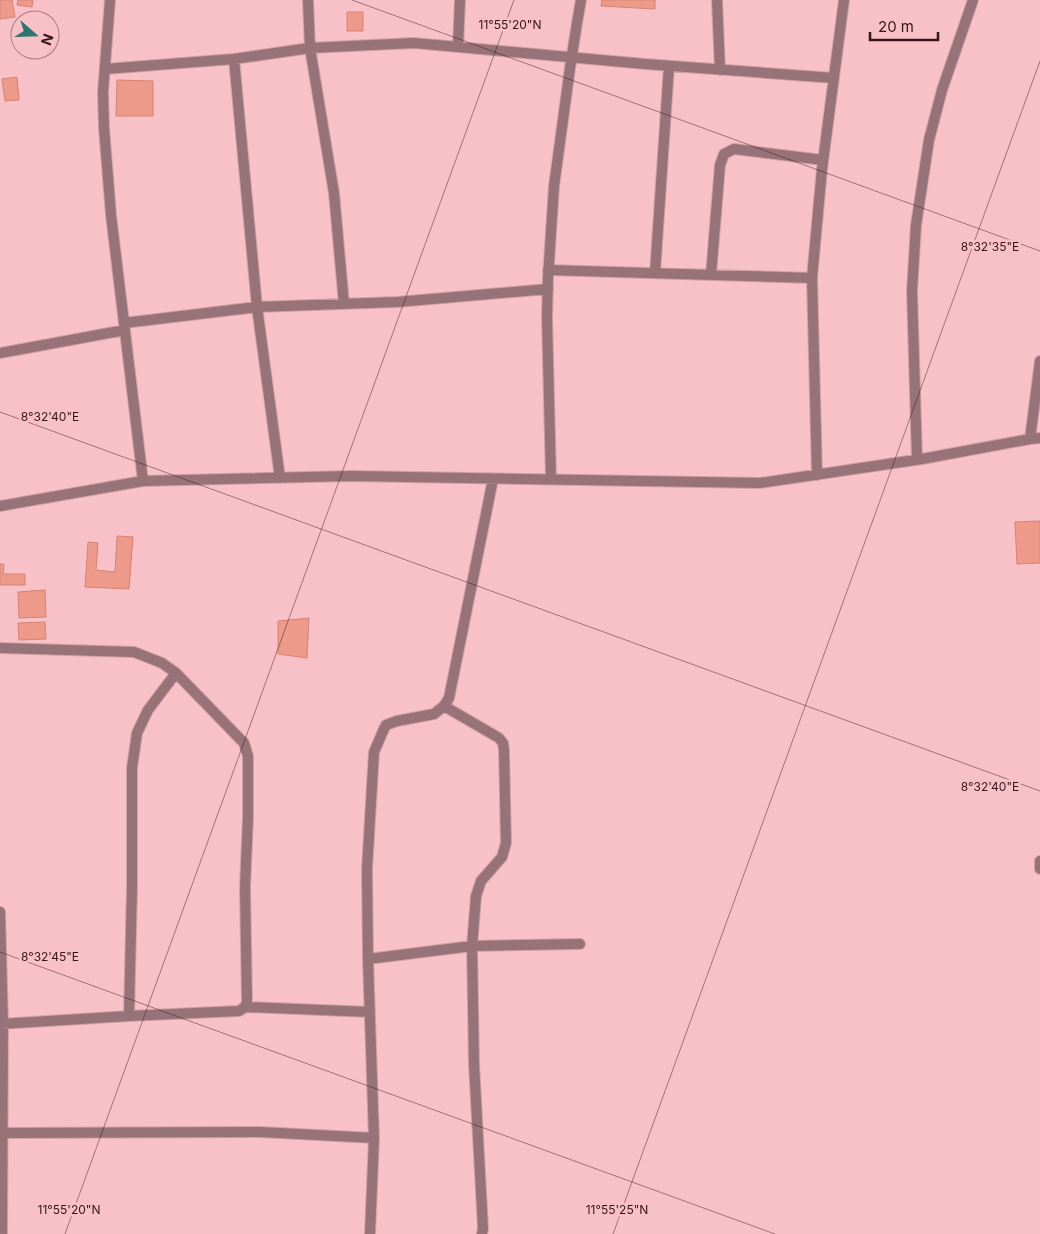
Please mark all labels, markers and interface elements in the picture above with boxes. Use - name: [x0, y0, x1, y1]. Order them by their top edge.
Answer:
- north arrow: [10, 10, 60, 60]
- scale bar: [870, 10, 938, 42]
- text: 11°55'20"N: [479, 17, 541, 32]
- text: 20 m: [878, 17, 914, 36]
- text: N: [38, 32, 57, 48]
- text: 8°32'35"E: [961, 239, 1019, 254]
- text: 8°32'40"E: [21, 409, 79, 424]
- text: 8°32'40"E: [961, 779, 1019, 794]
- text: 8°32'45"E: [21, 949, 79, 964]
- text: 11°55'20"N: [38, 1202, 100, 1217]
- text: 11°55'25"N: [586, 1202, 648, 1217]

